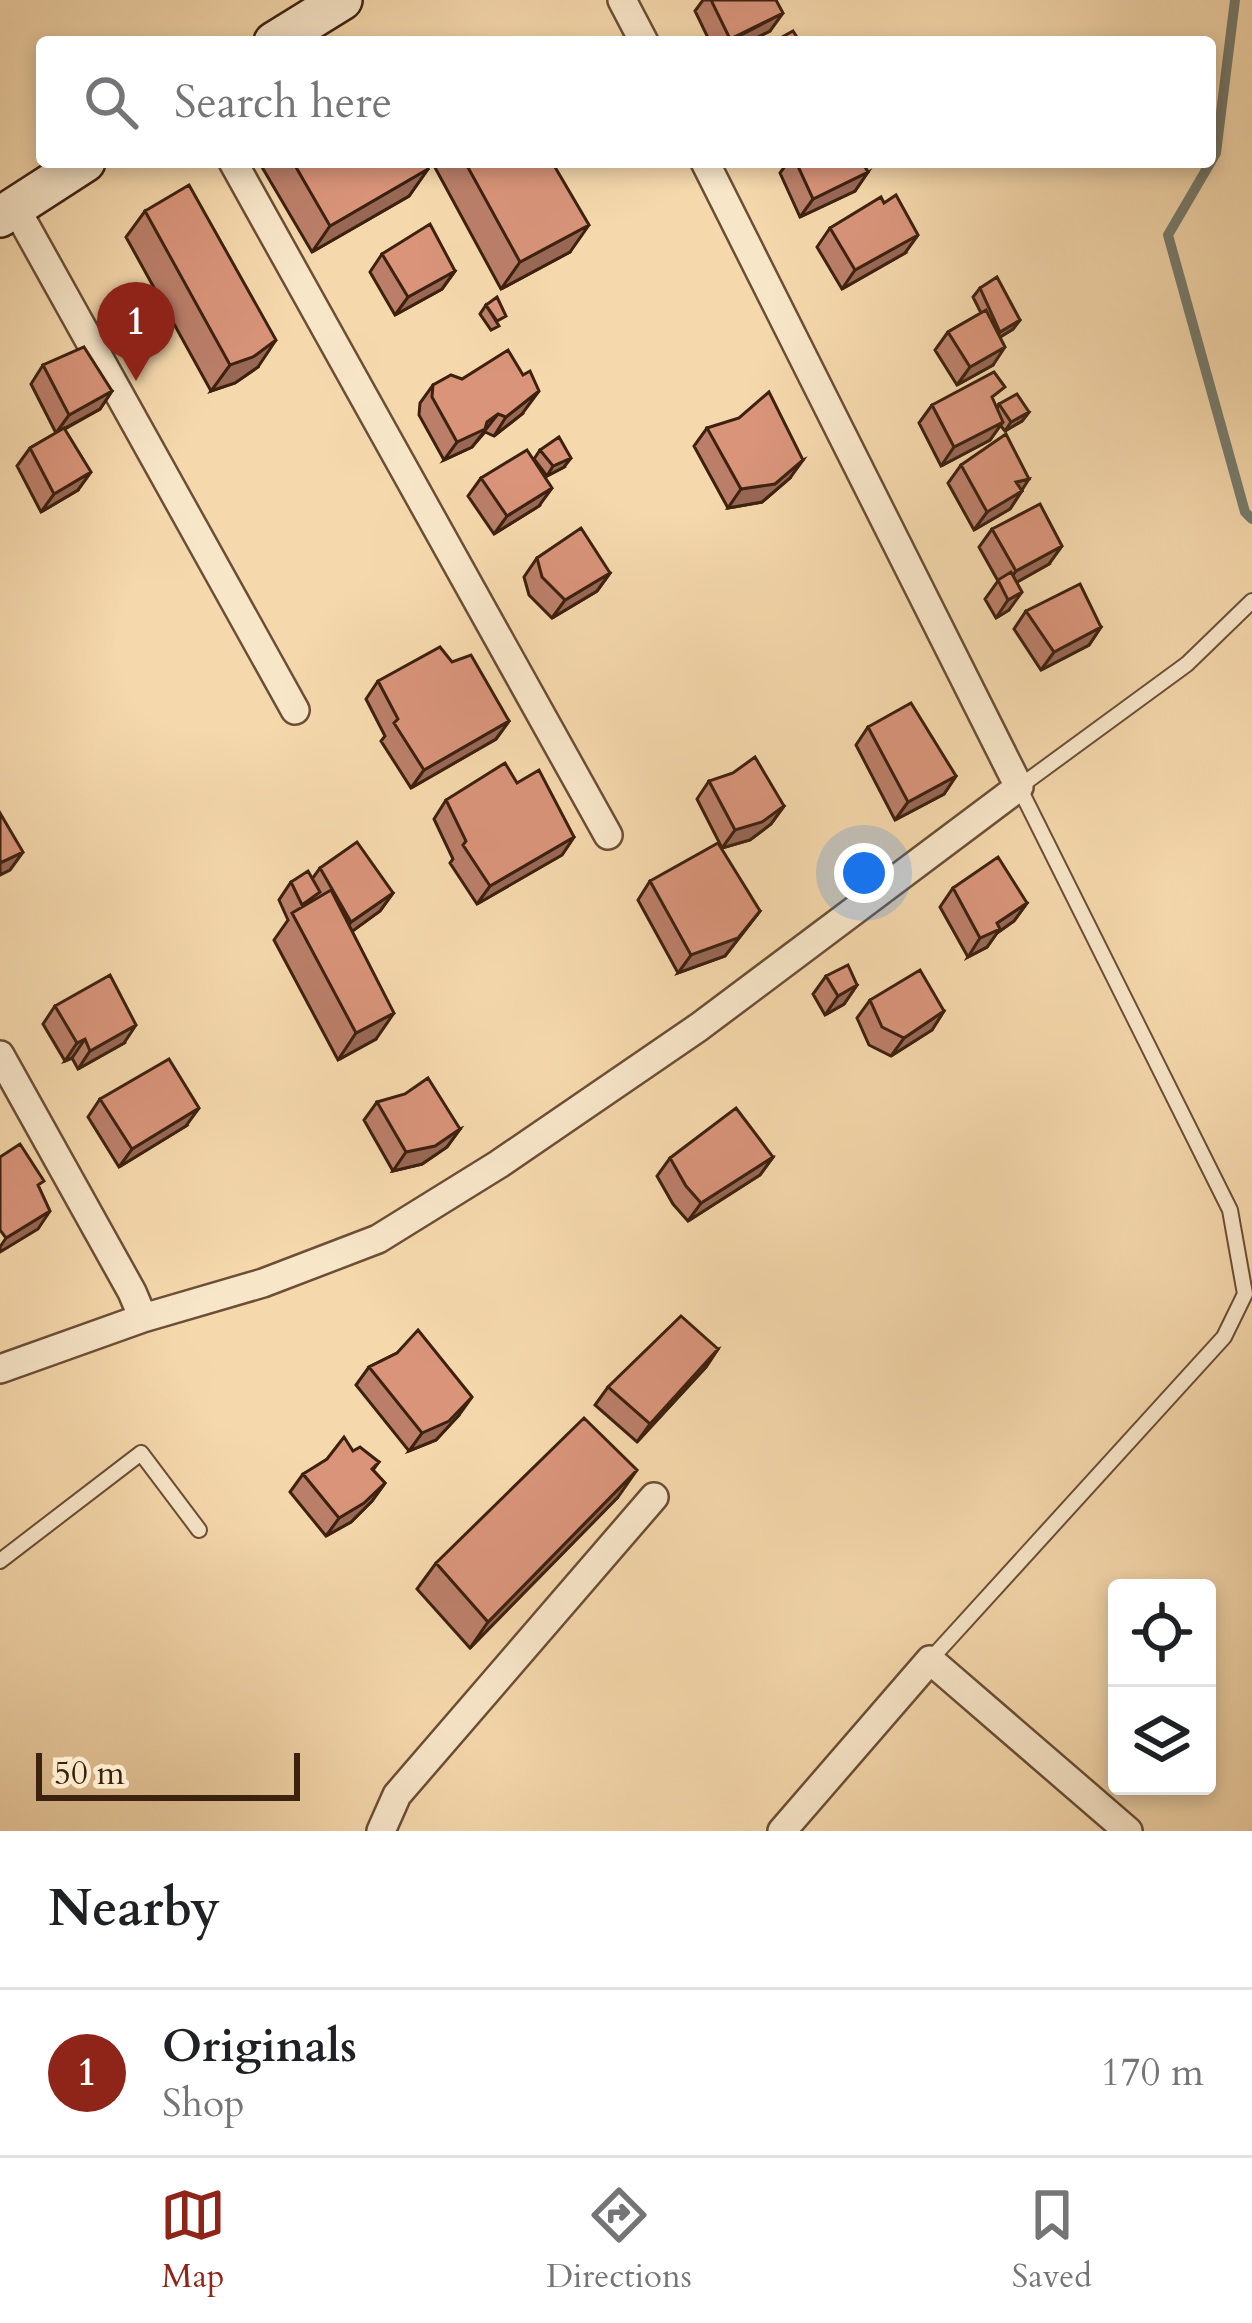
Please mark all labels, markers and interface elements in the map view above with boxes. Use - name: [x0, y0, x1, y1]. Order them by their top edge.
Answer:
- search box: [36, 36, 1216, 168]
- icon: search: [78, 69, 144, 135]
- text: Search here: [174, 72, 392, 133]
- pin: 1: [97, 282, 175, 381]
- your location: [834, 843, 894, 903]
- map controls: [1108, 1579, 1216, 1795]
- button: locate: [1108, 1579, 1216, 1687]
- button: layers: [1108, 1687, 1216, 1795]
- scale bar: [36, 1747, 300, 1800]
- text: 50 m: [54, 1751, 125, 1796]
- text: Nearby: [48, 1874, 220, 1944]
- text: Originals: [162, 2016, 357, 2077]
- text: 1: [77, 2046, 97, 2099]
- text: 170 m: [1101, 2046, 1204, 2099]
- text: Shop: [162, 2077, 245, 2130]
- tab: Map: [160, 2182, 226, 2299]
- tab: Directions: [546, 2182, 692, 2299]
- tab: Saved: [1012, 2182, 1092, 2299]

